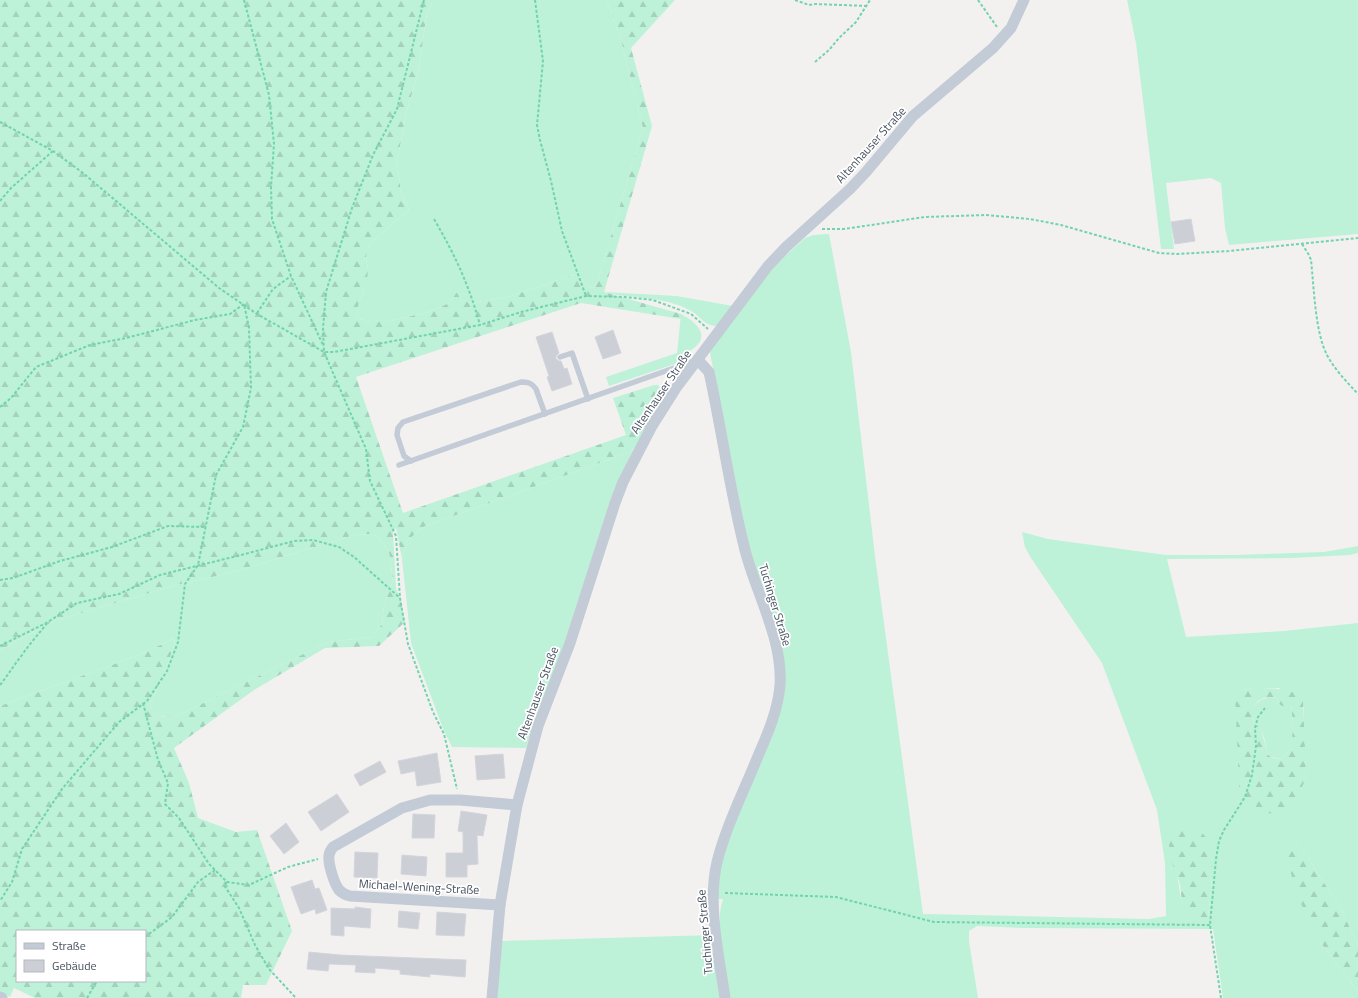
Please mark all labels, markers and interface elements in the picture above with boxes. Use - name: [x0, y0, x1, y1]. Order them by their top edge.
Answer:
- street label: Altenhauser Straße: [831, 102, 910, 187]
- street label: Altenhauser Straße: [625, 346, 696, 438]
- street label: Tuchinger Straße: [754, 561, 797, 648]
- street label: Altenhauser Straße: [512, 644, 563, 742]
- street label: Michael-Wening-Straße: [358, 874, 480, 899]
- street label: Tuchinger Straße: [691, 889, 718, 975]
- legend: [16, 930, 146, 982]
- text: Straße: [52, 936, 86, 955]
- text: Gebäude: [52, 956, 97, 975]

